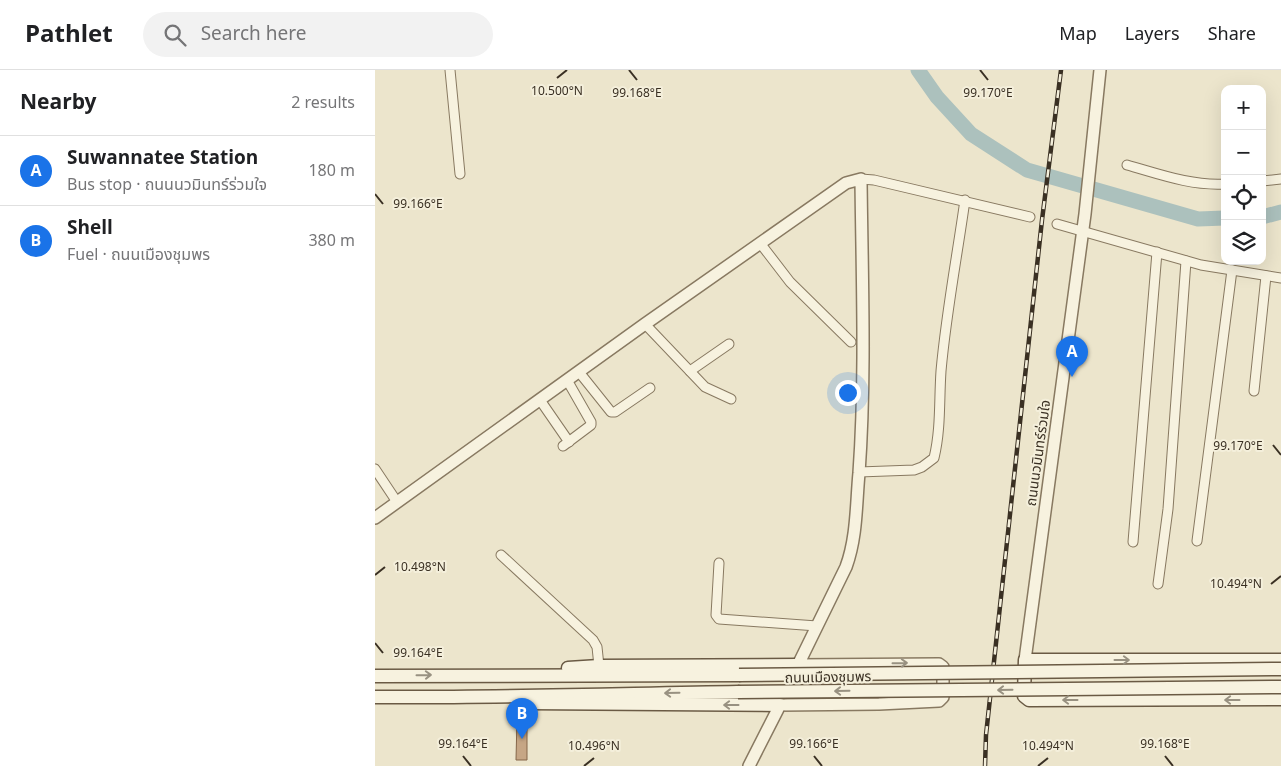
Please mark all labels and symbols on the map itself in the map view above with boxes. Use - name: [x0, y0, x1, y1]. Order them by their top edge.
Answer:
- text: 10.500°N: [531, 82, 583, 100]
- text: 99.168°E: [612, 84, 662, 102]
- text: 99.170°E: [963, 84, 1013, 102]
- text: 99.166°E: [393, 195, 443, 213]
- pin: A: [1056, 336, 1088, 377]
- your location: [835, 380, 861, 406]
- street label: ถนนนวมินทร์ร่วมใจ: [1021, 399, 1056, 508]
- text: 99.170°E: [1213, 437, 1263, 455]
- text: 10.498°N: [394, 558, 446, 576]
- text: 10.494°N: [1210, 575, 1262, 593]
- text: 99.164°E: [393, 644, 443, 662]
- one-way arrow: [1113, 655, 1129, 665]
- one-way arrow: [891, 659, 907, 668]
- street label: ถนนเมืองชุมพร: [784, 666, 872, 689]
- one-way arrow: [415, 670, 431, 680]
- one-way arrow: [997, 685, 1014, 695]
- one-way arrow: [835, 686, 851, 696]
- one-way arrow: [664, 688, 680, 698]
- one-way arrow: [1062, 695, 1078, 705]
- one-way arrow: [1225, 695, 1241, 704]
- pin: B: [506, 698, 538, 739]
- one-way arrow: [723, 700, 739, 709]
- text: 99.164°E: [438, 735, 488, 753]
- text: 99.166°E: [789, 735, 839, 753]
- text: 99.168°E: [1140, 735, 1190, 753]
- text: 10.496°N: [568, 737, 620, 755]
- text: 10.494°N: [1022, 737, 1074, 755]

